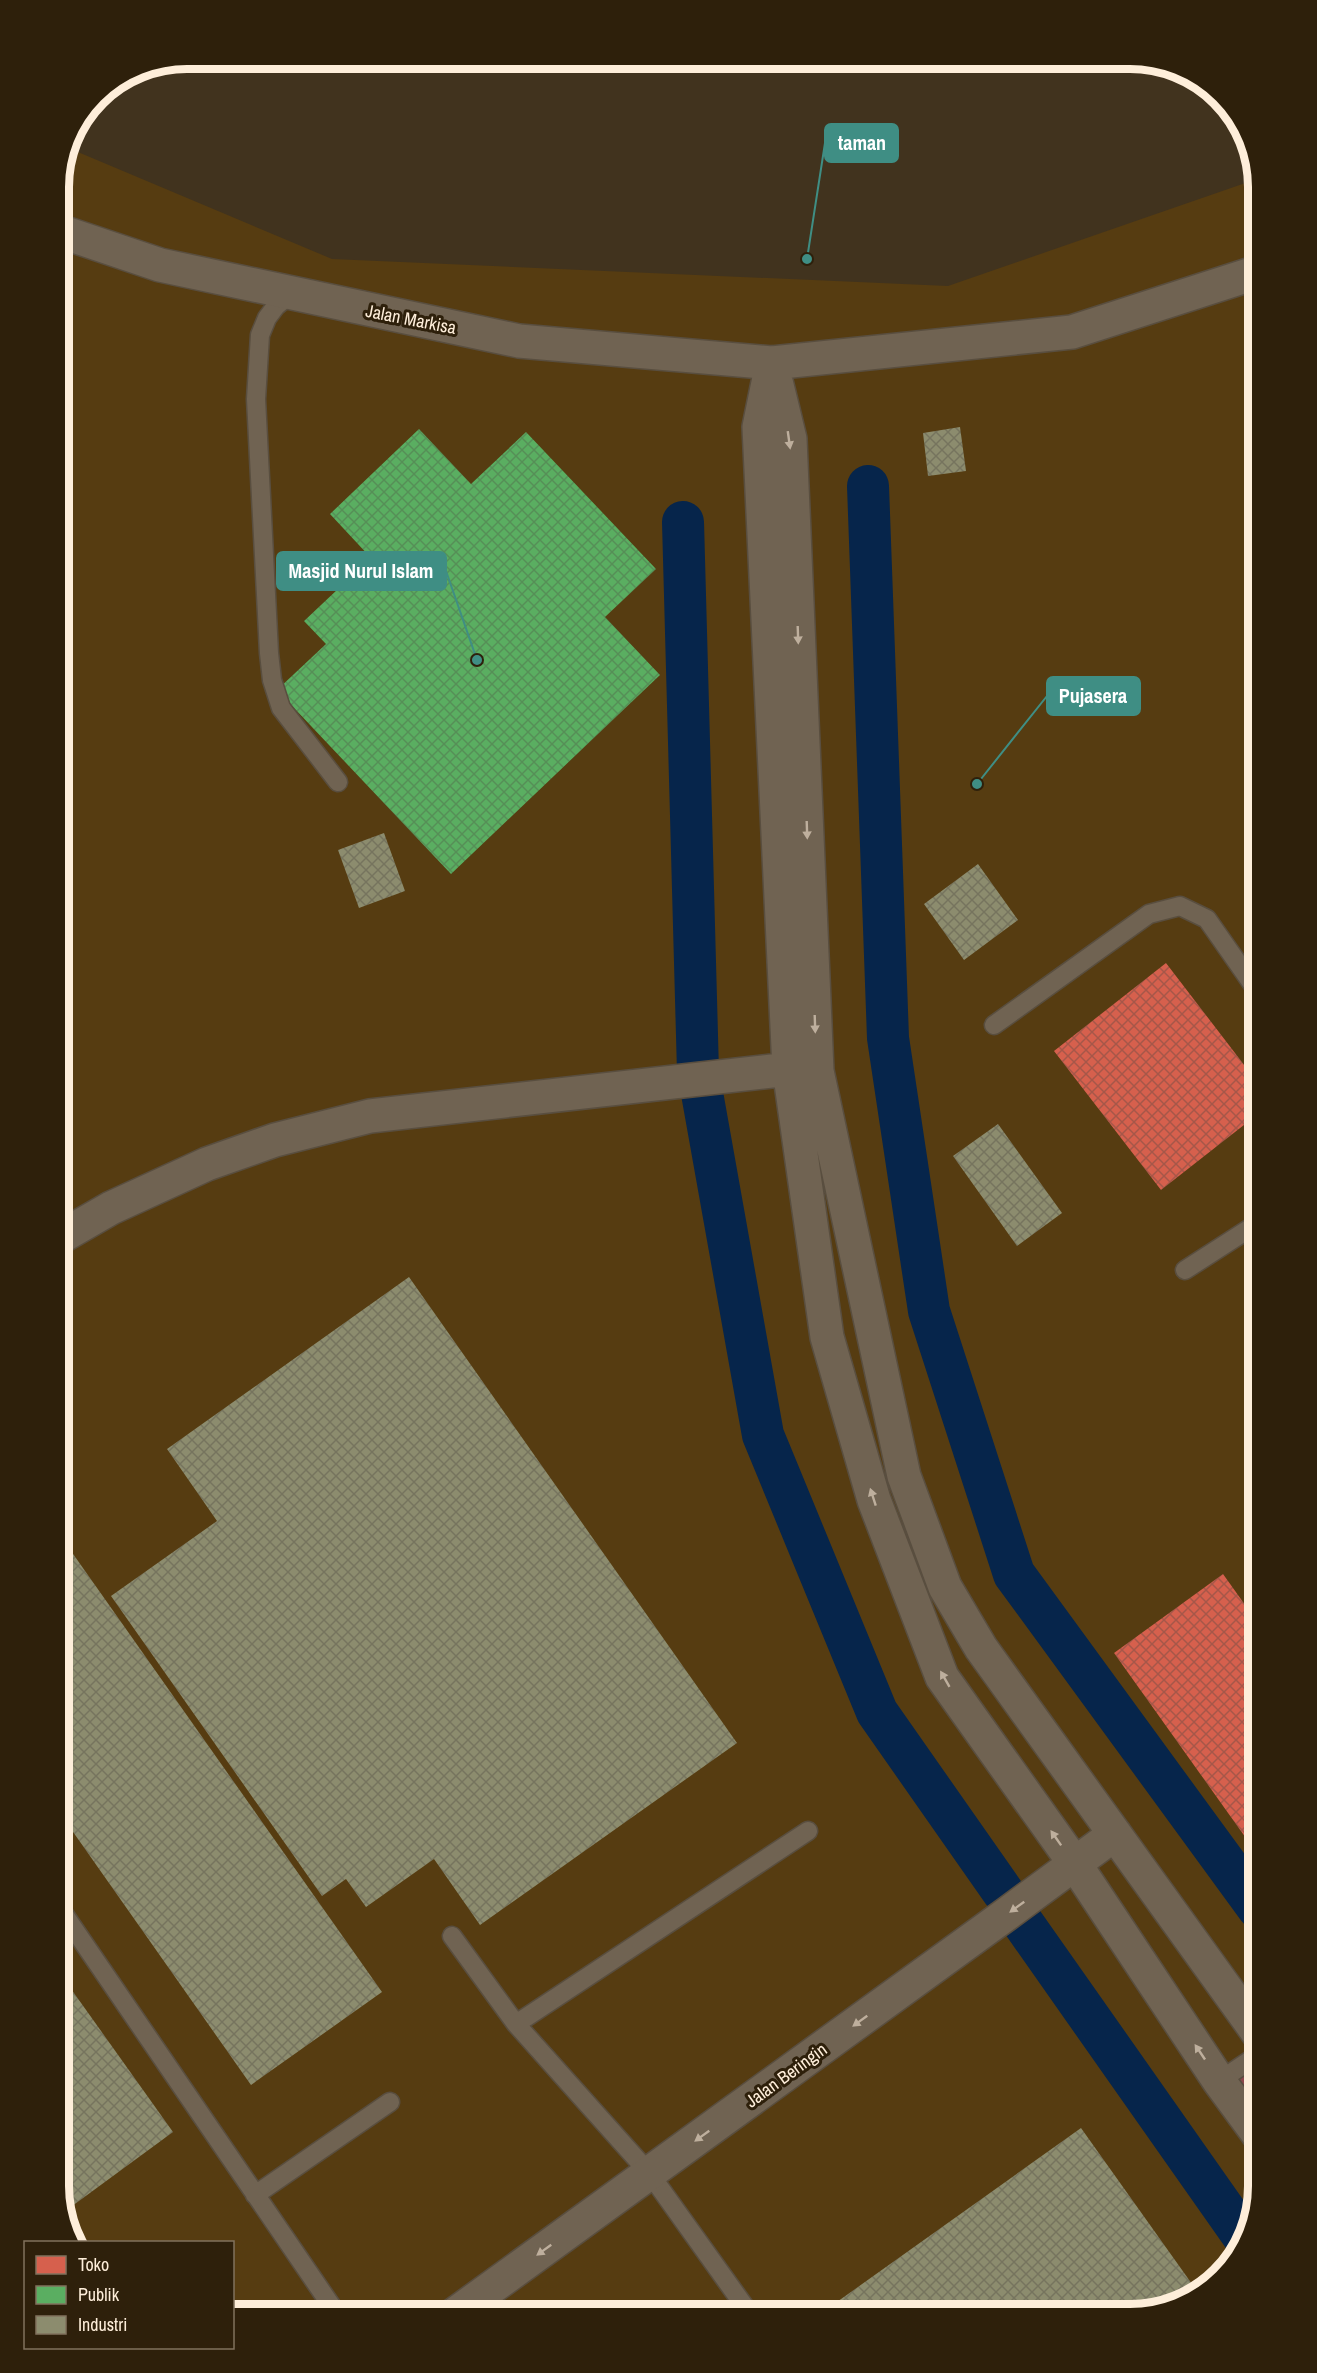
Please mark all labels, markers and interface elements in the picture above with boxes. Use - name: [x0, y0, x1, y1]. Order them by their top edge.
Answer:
- callout: taman: [825, 124, 898, 162]
- text: taman: [838, 129, 886, 156]
- street label: Jalan Markisa: [364, 298, 458, 340]
- one-way arrow: [784, 431, 794, 450]
- callout: Masjid Nurul Islam: [277, 552, 446, 590]
- text: Masjid Nurul Islam: [289, 557, 433, 584]
- one-way arrow: [794, 625, 803, 644]
- callout: Pujasera: [1047, 677, 1140, 715]
- text: Pujasera: [1059, 682, 1127, 709]
- one-way arrow: [802, 820, 811, 839]
- one-way arrow: [811, 1015, 820, 1034]
- one-way arrow: [868, 1488, 877, 1506]
- one-way arrow: [939, 1671, 950, 1687]
- one-way arrow: [1050, 1831, 1062, 1847]
- one-way arrow: [1010, 1900, 1025, 1912]
- one-way arrow: [852, 2015, 868, 2027]
- street label: Jalan Beringin: [740, 2037, 832, 2113]
- one-way arrow: [1195, 2044, 1206, 2061]
- one-way arrow: [694, 2130, 710, 2142]
- legend: [24, 2241, 234, 2349]
- one-way arrow: [536, 2244, 552, 2256]
- text: Toko: [78, 2252, 109, 2277]
- text: Publik: [78, 2282, 120, 2307]
- text: Industri: [78, 2312, 127, 2337]

